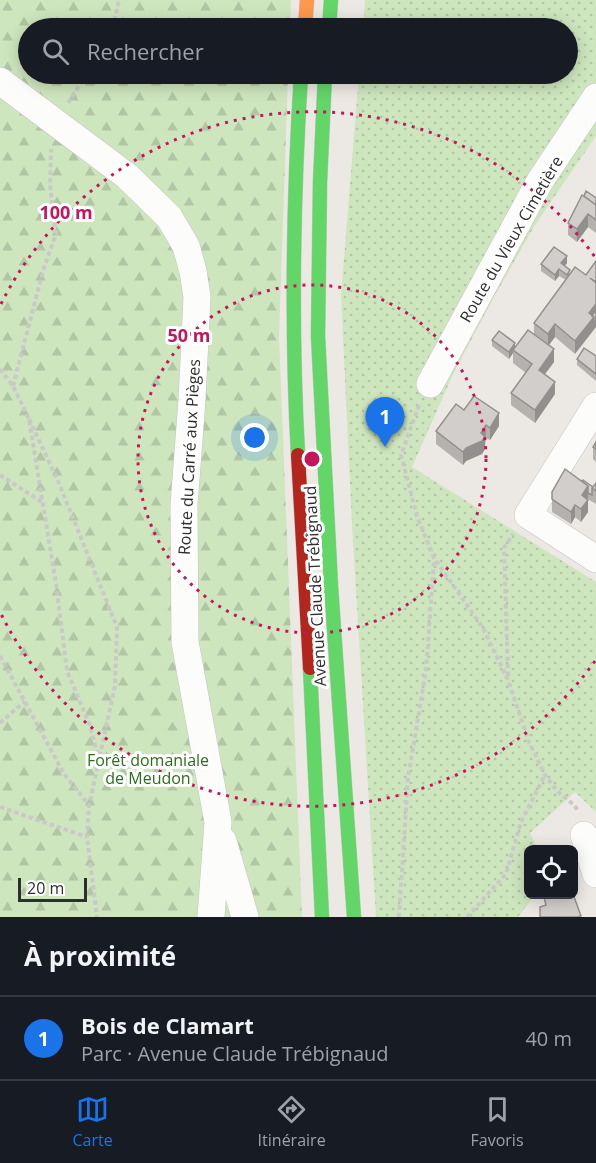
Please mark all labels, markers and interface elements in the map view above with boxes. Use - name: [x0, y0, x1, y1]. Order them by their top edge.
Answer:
- search box: [18, 18, 578, 84]
- icon: search: [39, 35, 72, 68]
- text: Rechercher: [87, 36, 204, 66]
- street label: Route du Vieux Cimetière: [454, 152, 568, 326]
- text: 100 m: [39, 200, 93, 224]
- text: 50 m: [168, 323, 210, 347]
- street label: Route du Carré aux Pièges: [173, 358, 205, 556]
- pin: 1: [366, 398, 404, 447]
- your location: [240, 423, 269, 452]
- centre of rings: [302, 449, 322, 469]
- street label: Avenue Claude Trébignaud: [299, 485, 331, 687]
- park label: Forêt domaniale de Meudon: [87, 749, 209, 789]
- map controls: [524, 845, 578, 899]
- button: locate: [524, 845, 578, 899]
- scale bar: [18, 875, 87, 902]
- text: 20 m: [27, 877, 64, 899]
- text: À proximité: [24, 938, 176, 974]
- text: Bois de Clamart: [81, 1010, 254, 1040]
- text: 1: [38, 1025, 49, 1052]
- text: 40 m: [525, 1025, 572, 1052]
- text: Parc · Avenue Claude Trébignaud: [81, 1040, 389, 1067]
- tab: Carte: [72, 1093, 113, 1151]
- tab: Itinéraire: [258, 1093, 326, 1151]
- tab: Favoris: [471, 1093, 524, 1151]

